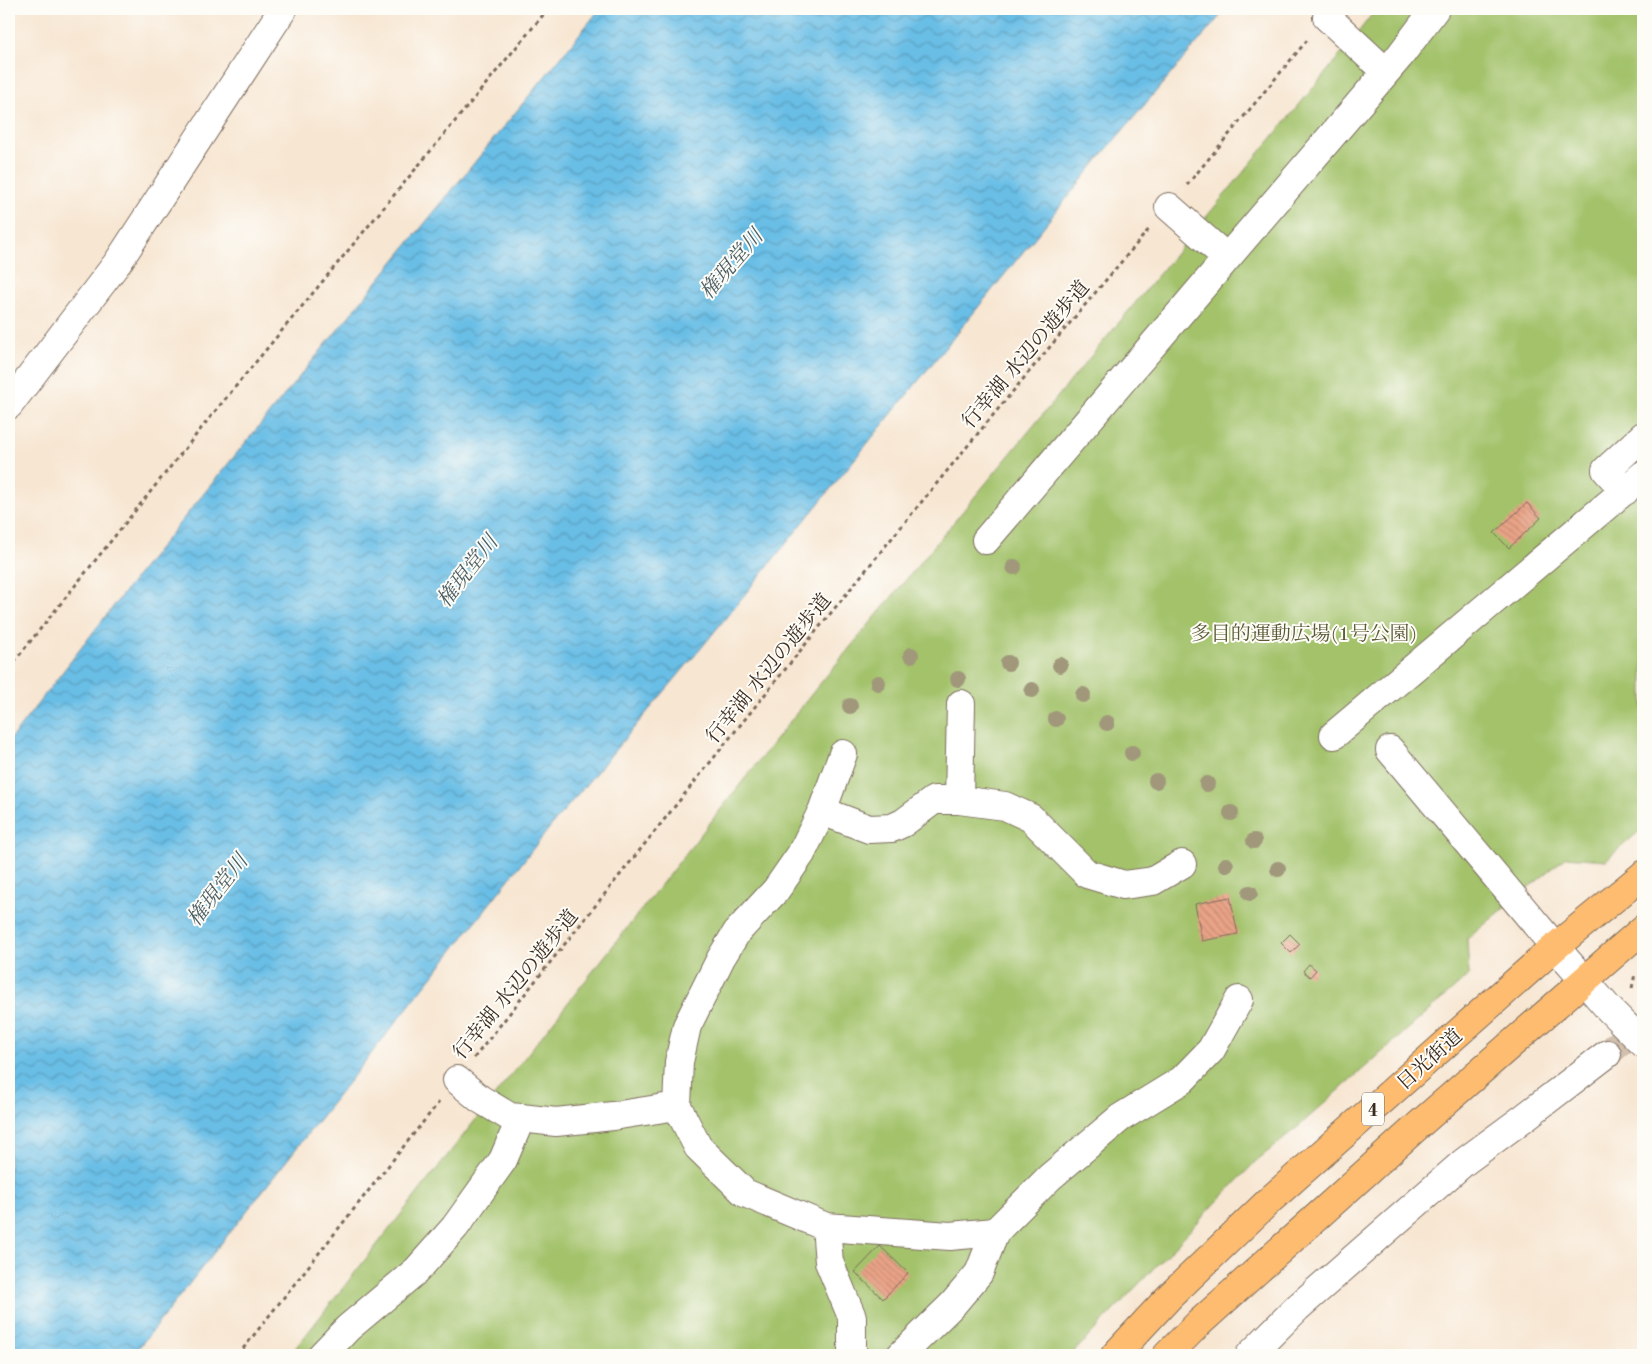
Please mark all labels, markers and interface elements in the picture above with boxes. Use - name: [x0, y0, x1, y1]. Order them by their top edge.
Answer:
- water label: 権現堂川: [695, 224, 769, 304]
- street label: 行幸湖 水辺の遊歩道: [958, 276, 1094, 433]
- water label: 権現堂川: [432, 530, 504, 611]
- street label: 行幸湖 水辺の遊歩道: [702, 590, 836, 748]
- park label: 多目的運動広場(1号公園): [1191, 623, 1417, 645]
- water label: 権現堂川: [182, 849, 254, 930]
- street label: 行幸湖 水辺の遊歩道: [449, 906, 583, 1064]
- street label: 日光街道: [1393, 1025, 1467, 1095]
- road number: 4: [1362, 1092, 1384, 1126]

